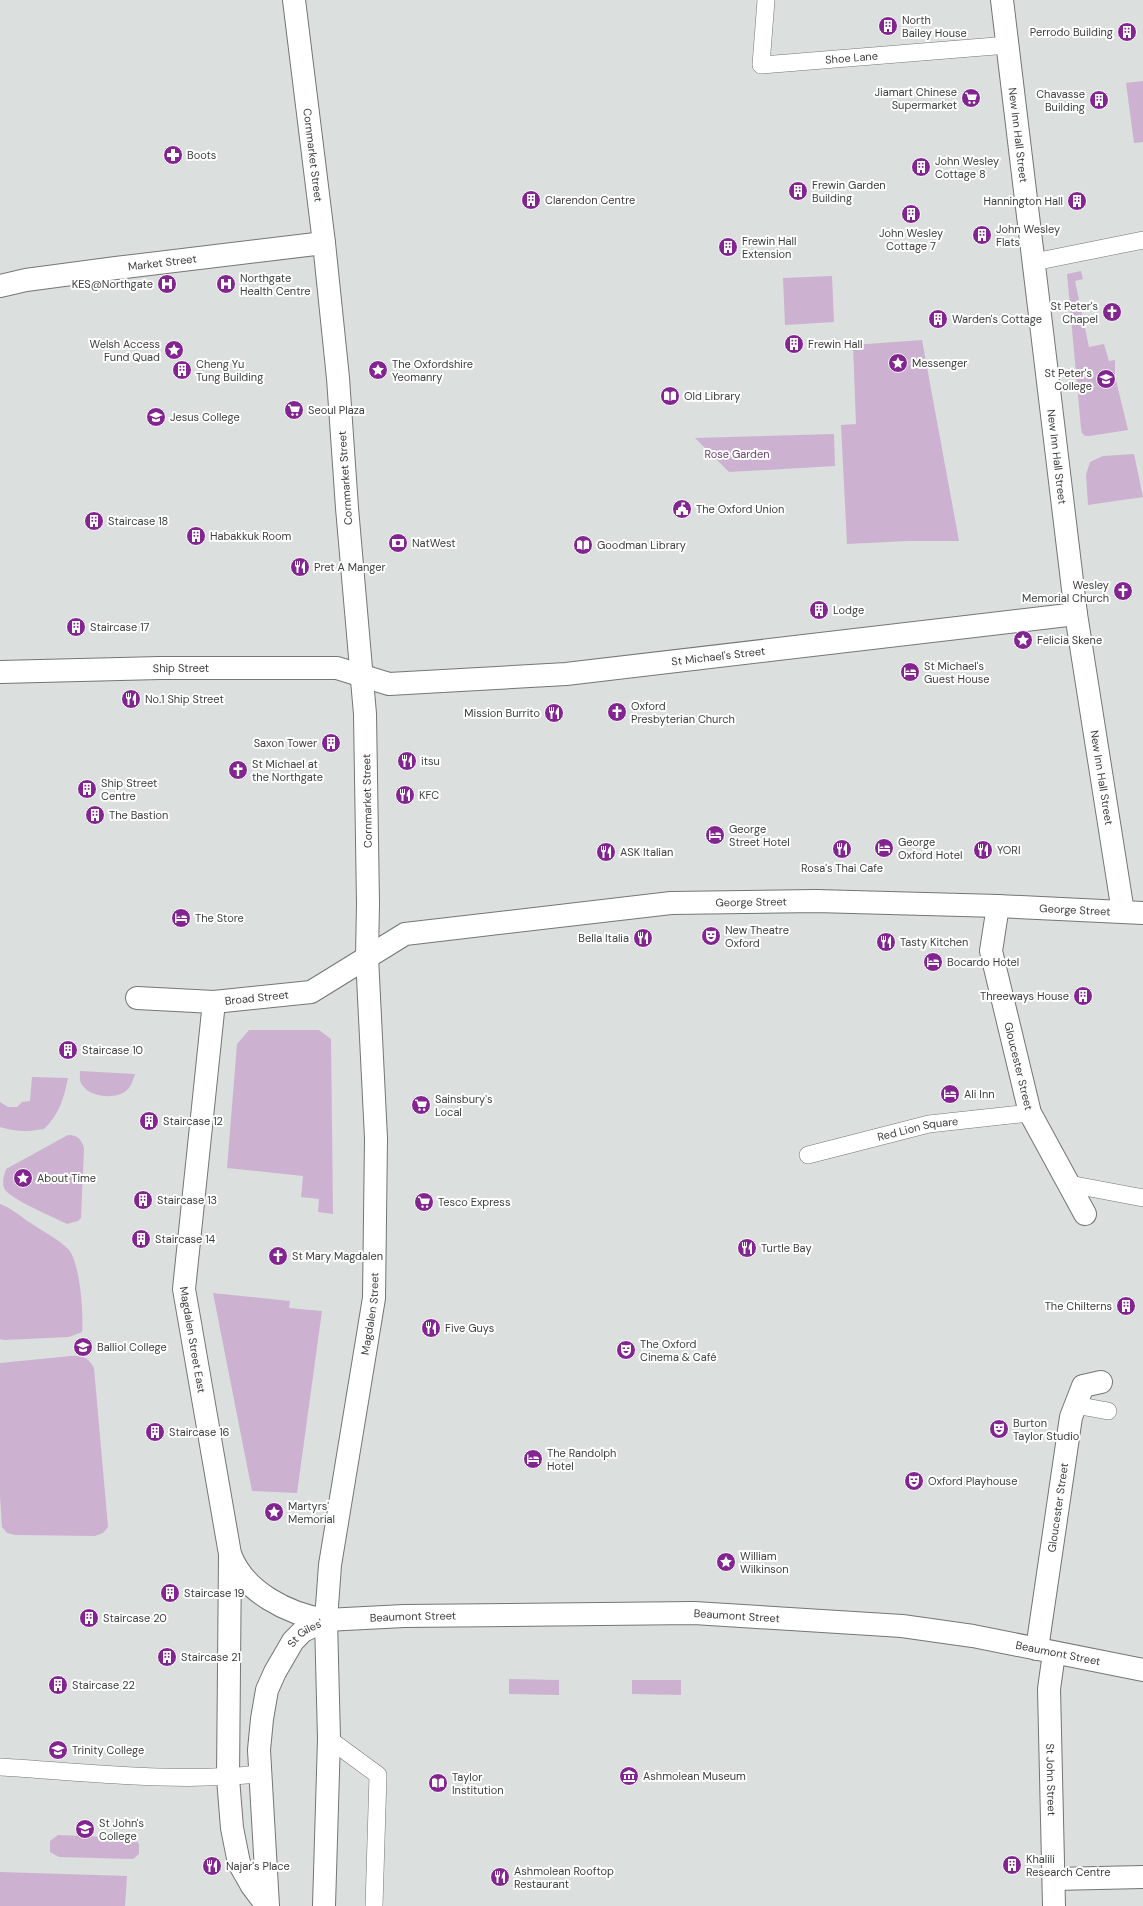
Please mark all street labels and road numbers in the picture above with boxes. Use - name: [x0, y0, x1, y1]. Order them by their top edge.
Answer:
- street label: Shoe Lane: [825, 49, 878, 67]
- street label: New Inn Hall Street: [1006, 87, 1031, 183]
- street label: Cornmarket Street: [300, 107, 326, 203]
- street label: Market Street: [127, 251, 197, 274]
- street label: New Inn Hall Street: [1044, 408, 1070, 505]
- street label: Cornmarket Street: [335, 430, 355, 526]
- street label: St Michael's Street: [671, 644, 766, 669]
- street label: Ship Street: [153, 661, 209, 675]
- street label: New Inn Hall Street: [1087, 729, 1116, 826]
- street label: Cornmarket Street: [359, 754, 375, 848]
- street label: George Street: [715, 894, 787, 909]
- street label: George Street: [1039, 901, 1111, 918]
- street label: Broad Street: [224, 987, 289, 1008]
- street label: Gloucester Street: [1001, 1021, 1036, 1112]
- street label: Red Lion Square: [876, 1114, 959, 1144]
- street label: Magdalen Street: [358, 1272, 381, 1356]
- street label: Magdalen Street East: [177, 1285, 209, 1394]
- street label: Gloucester Street: [1044, 1462, 1071, 1553]
- street label: Beaumont Street: [693, 1606, 780, 1625]
- street label: Beaumont Street: [369, 1608, 456, 1625]
- street label: St Giles': [284, 1616, 325, 1649]
- street label: Beaumont Street: [1014, 1638, 1102, 1668]
- street label: St John Street: [1043, 1743, 1059, 1816]

